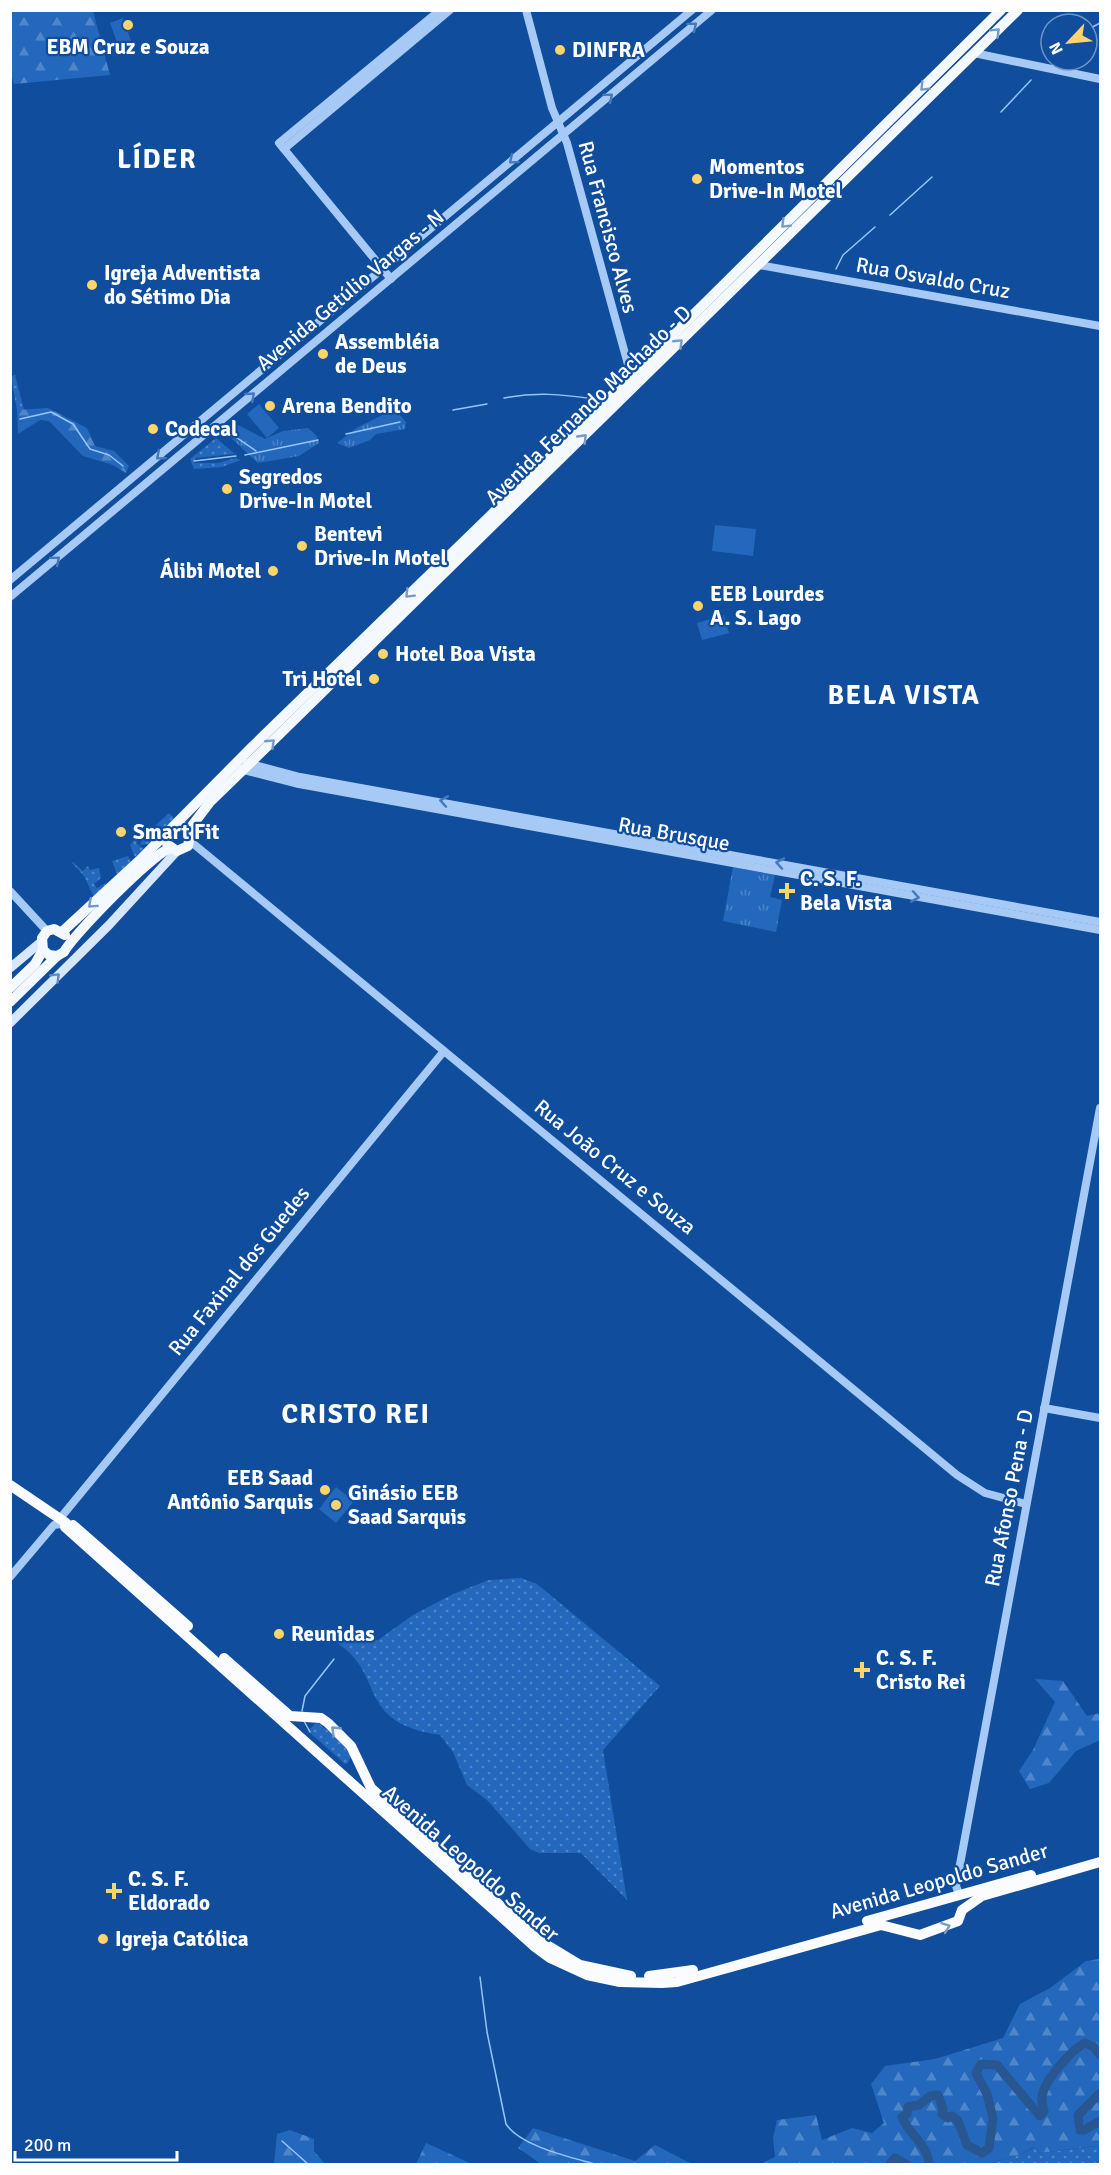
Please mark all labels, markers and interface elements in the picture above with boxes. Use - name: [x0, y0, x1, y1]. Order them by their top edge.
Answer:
- north arrow: [1039, 12, 1099, 72]
- marker: EBM Cruz e Souza: [121, 18, 135, 32]
- one-way arrow: [686, 23, 697, 34]
- one-way arrow: [990, 28, 1000, 39]
- place label: EBM Cruz e Souza: [46, 34, 210, 60]
- place label: DINFRA: [572, 37, 645, 63]
- text: N: [1045, 39, 1068, 58]
- marker: DINFRA: [553, 43, 567, 57]
- one-way arrow: [920, 79, 931, 90]
- one-way arrow: [602, 93, 613, 104]
- street label: Rua Francisco Alves: [573, 138, 643, 316]
- district label: LÍDER: [117, 142, 197, 176]
- one-way arrow: [509, 153, 520, 164]
- place label: Momentos Drive-In Motel: [709, 154, 842, 204]
- marker: Momentos Drive-In Motel: [690, 172, 704, 186]
- street label: Avenida Getúlio Vargas - N: [251, 204, 449, 376]
- one-way arrow: [781, 216, 792, 227]
- street label: Rua Osvaldo Cruz: [854, 252, 1012, 304]
- place label: Igreja Adventista do Sétimo Dia: [104, 260, 261, 310]
- marker: Igreja Adventista do Sétimo Dia: [85, 278, 99, 292]
- street label: Avenida Fernando Machado - D: [480, 300, 696, 510]
- place label: Assembléia de Deus: [335, 329, 440, 379]
- one-way arrow: [672, 339, 682, 350]
- marker: Assembléia de Deus: [316, 347, 330, 361]
- one-way arrow: [245, 392, 256, 403]
- place label: Arena Bendito: [282, 393, 412, 419]
- marker: Arena Bendito: [263, 399, 277, 413]
- place label: Codecal: [165, 416, 238, 442]
- marker: Codecal: [146, 422, 160, 436]
- one-way arrow: [575, 434, 586, 445]
- one-way arrow: [156, 448, 167, 459]
- place label: Segredos Drive-In Motel: [239, 464, 372, 514]
- marker: Segredos Drive-In Motel: [220, 482, 234, 496]
- place label: Bentevi Drive-In Motel: [314, 521, 447, 571]
- marker: Bentevi Drive-In Motel: [295, 539, 309, 553]
- one-way arrow: [49, 556, 60, 567]
- place label: Álibi Motel: [160, 557, 261, 584]
- marker: Álibi Motel: [266, 564, 280, 578]
- place label: EEB Lourdes A. S. Lago: [710, 581, 824, 631]
- one-way arrow: [405, 587, 415, 598]
- marker: EEB Lourdes A. S. Lago: [691, 599, 705, 613]
- place label: Hotel Boa Vista: [395, 641, 536, 667]
- marker: Hotel Boa Vista: [376, 647, 390, 661]
- place label: Tri Hotel: [283, 666, 362, 692]
- marker: Tri Hotel: [367, 672, 381, 686]
- district label: BELA VISTA: [827, 679, 981, 712]
- one-way arrow: [264, 739, 275, 750]
- one-way arrow: [439, 796, 448, 808]
- street label: Rua Brusque: [616, 811, 732, 857]
- place label: Smart Fit: [133, 819, 219, 845]
- marker: Smart Fit: [114, 825, 128, 839]
- one-way arrow: [776, 857, 786, 870]
- place label: C. S. F. Bela Vista: [800, 866, 893, 916]
- marker: C. S. F. Bela Vista: [778, 882, 796, 900]
- one-way arrow: [910, 890, 920, 903]
- one-way arrow: [89, 897, 99, 908]
- one-way arrow: [49, 973, 60, 984]
- street label: Rua João Cruz e Souza: [529, 1094, 701, 1240]
- street label: Rua Faxinal dos Guedes: [163, 1181, 315, 1361]
- district label: CRISTO REI: [282, 1398, 430, 1431]
- street label: Rua Afonso Pena - D: [979, 1407, 1039, 1589]
- place label: EEB Saad Antônio Sarquis: [167, 1465, 313, 1515]
- place label: Ginásio EEB Saad Sarquis: [348, 1480, 466, 1530]
- marker: EEB Saad Antônio Sarquis: [318, 1483, 332, 1497]
- marker: Ginásio EEB Saad Sarquis: [329, 1498, 343, 1512]
- place label: Reunidas: [291, 1621, 375, 1647]
- marker: Reunidas: [272, 1627, 286, 1641]
- place label: C. S. F. Cristo Rei: [876, 1645, 966, 1695]
- marker: C. S. F. Cristo Rei: [853, 1661, 871, 1679]
- one-way arrow: [331, 1726, 342, 1737]
- street label: Avenida Leopoldo Sander: [377, 1779, 565, 1947]
- street label: Avenida Leopoldo Sander: [827, 1837, 1051, 1925]
- place label: C. S. F. Eldorado: [128, 1866, 210, 1916]
- marker: C. S. F. Eldorado: [105, 1882, 123, 1900]
- one-way arrow: [940, 1921, 950, 1934]
- place label: Igreja Católica: [115, 1926, 249, 1952]
- marker: Igreja Católica: [96, 1932, 110, 1946]
- scale bar: [15, 2124, 177, 2162]
- text: 200 m: [24, 2134, 71, 2156]

